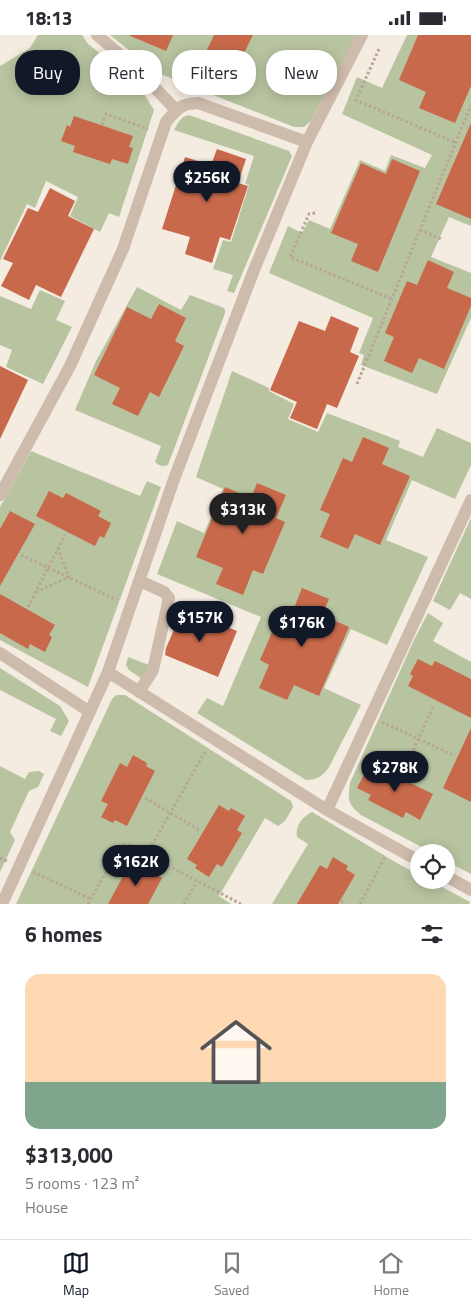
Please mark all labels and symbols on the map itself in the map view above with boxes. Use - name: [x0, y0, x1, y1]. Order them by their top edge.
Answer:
- pin: $256K: [172, 161, 242, 203]
- pin: $313K: [208, 493, 278, 535]
- pin: $157K: [165, 601, 235, 643]
- pin: $176K: [267, 605, 337, 648]
- pin: $278K: [360, 751, 430, 793]
- pin: $162K: [101, 845, 171, 887]

